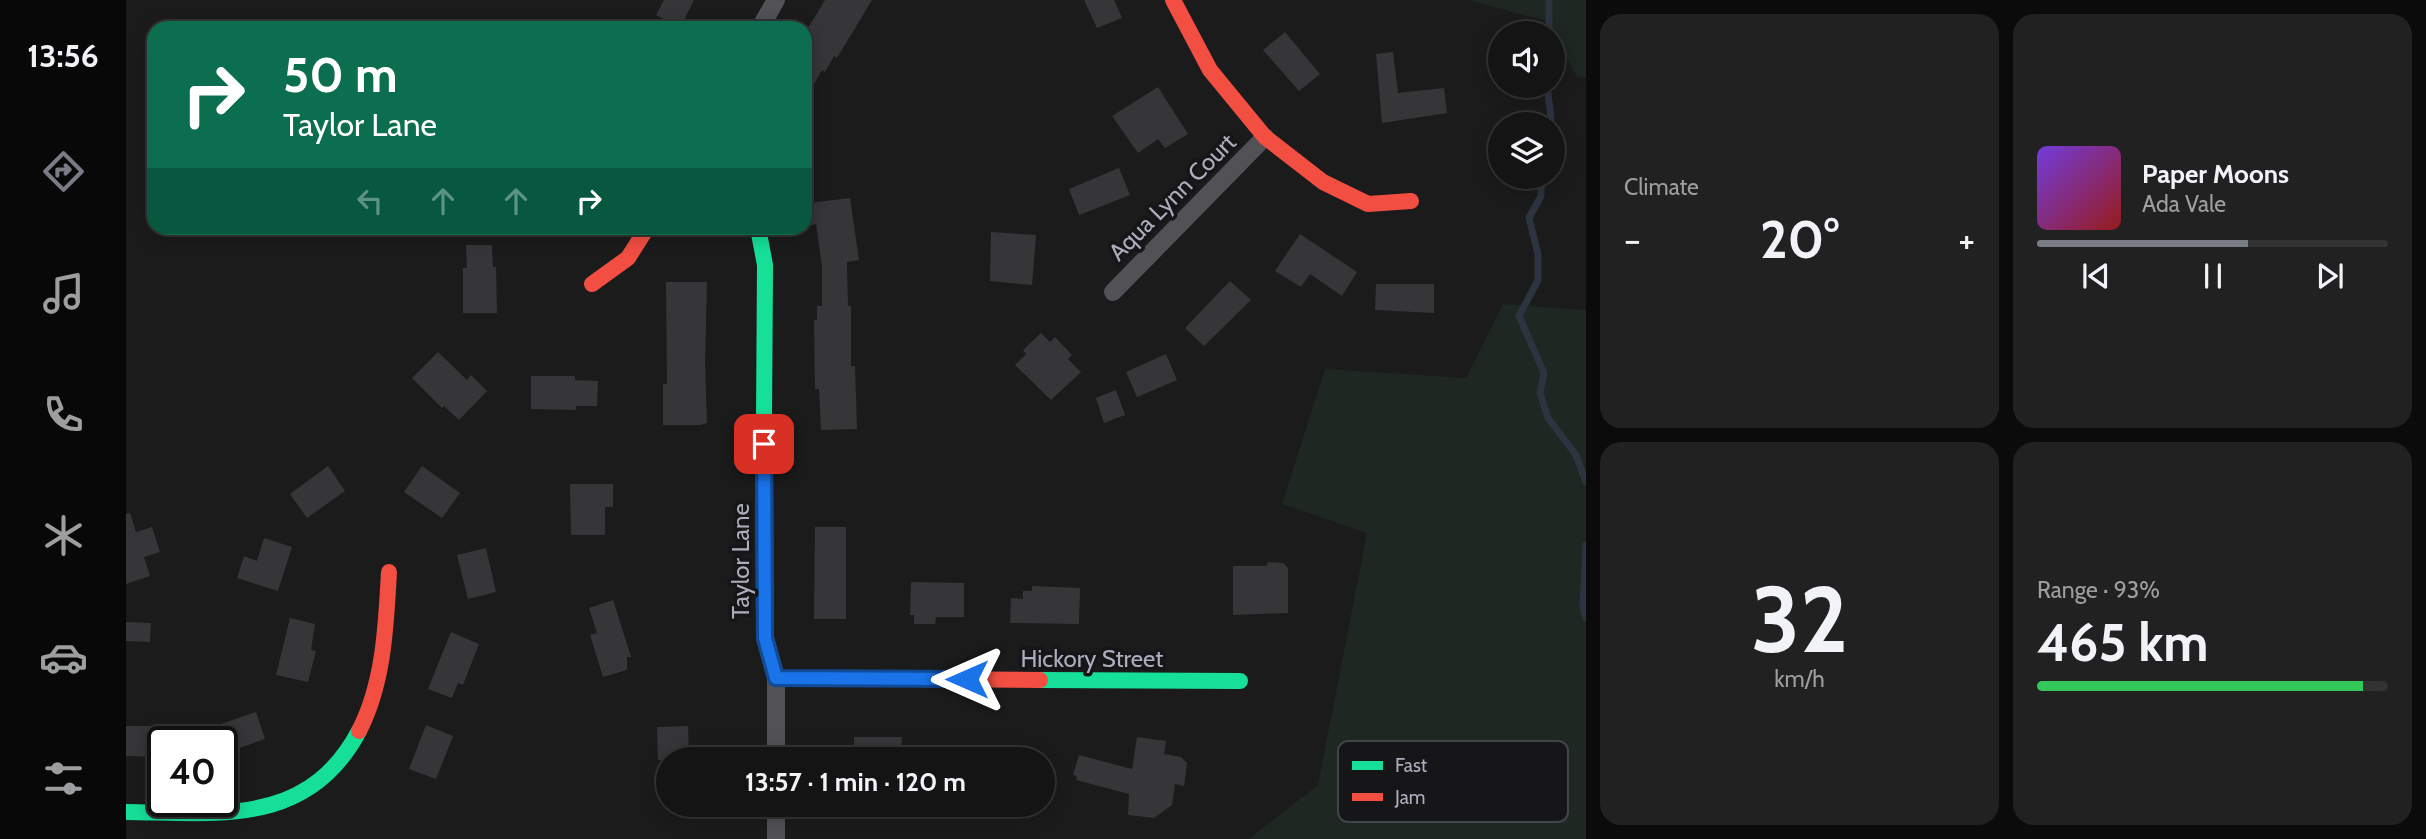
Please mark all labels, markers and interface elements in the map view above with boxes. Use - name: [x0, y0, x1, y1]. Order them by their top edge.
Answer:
- map controls: [1488, 21, 1565, 189]
- button: sound: [1488, 21, 1565, 98]
- text: 13:56: [27, 36, 99, 75]
- text: 50 m: [283, 45, 398, 104]
- icon: right: [168, 49, 259, 140]
- text: Taylor Lane: [283, 105, 437, 144]
- button: layers: [1488, 112, 1565, 189]
- street label: Aqua Lynn Court: [1102, 127, 1242, 267]
- icon: directions: [39, 147, 88, 196]
- text: Paper Moons: [2142, 158, 2289, 190]
- text: Climate: [1624, 173, 1699, 201]
- icon: left: [351, 182, 389, 220]
- icon: ahead: [424, 182, 462, 220]
- icon: ahead: [497, 182, 535, 220]
- icon: right: [570, 182, 608, 220]
- text: Ada Vale: [2142, 190, 2226, 218]
- text: 20°: [1760, 208, 1839, 271]
- text: −: [1624, 216, 1641, 263]
- text: +: [1958, 216, 1975, 263]
- icon: previous: [2077, 257, 2115, 295]
- icon: pause: [2194, 257, 2232, 295]
- icon: next: [2311, 257, 2349, 295]
- icon: music: [39, 269, 88, 318]
- icon: phone: [39, 390, 88, 439]
- pin: [734, 414, 794, 474]
- icon: arrive: [745, 425, 783, 463]
- street label: Taylor Lane: [726, 503, 755, 619]
- icon: climate: [39, 511, 88, 560]
- text: 32: [1751, 564, 1848, 675]
- text: Range · 93%: [2037, 576, 2160, 604]
- text: 465 km: [2037, 611, 2209, 674]
- icon: car: [39, 633, 88, 682]
- position arrow: [930, 642, 1004, 716]
- street label: Hickory Street: [1021, 644, 1163, 673]
- text: km/h: [1774, 665, 1825, 693]
- speed limit sign: 40: [147, 726, 238, 817]
- legend: [1338, 741, 1568, 822]
- icon: filters: [39, 754, 88, 803]
- text: Fast: [1395, 754, 1428, 777]
- text: 13:57 · 1 min · 120 m: [745, 766, 966, 798]
- text: Jam: [1394, 786, 1425, 809]

